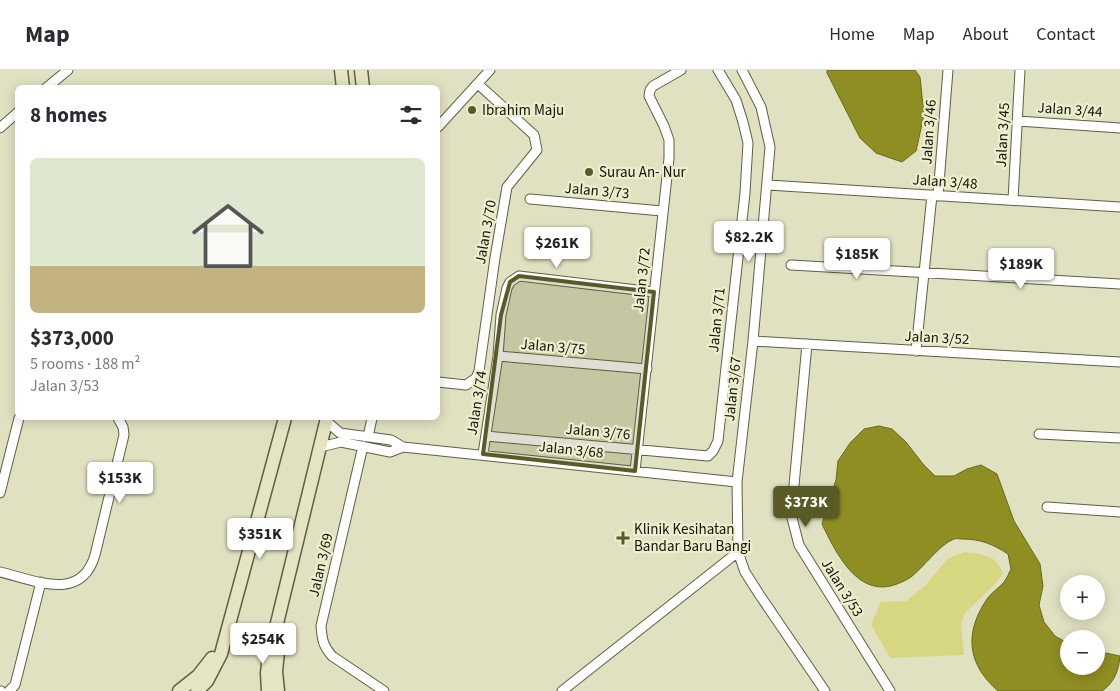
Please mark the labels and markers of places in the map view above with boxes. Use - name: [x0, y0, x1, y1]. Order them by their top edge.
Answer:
- place label: Ibrahim Maju: [482, 100, 564, 121]
- marker: Ibrahim Maju: [466, 104, 478, 116]
- place label: Surau An- Nur: [599, 162, 687, 183]
- marker: Surau An- Nur: [583, 166, 595, 178]
- pin: $82.2K: [708, 220, 790, 263]
- pin: $261K: [522, 226, 592, 269]
- pin: $185K: [822, 238, 892, 280]
- pin: $189K: [986, 248, 1056, 290]
- pin: $153K: [85, 462, 155, 504]
- pin: $373K: [771, 486, 841, 528]
- pin: $351K: [225, 518, 295, 560]
- place label: Klinik Kesihatan Bandar Baru Bangi: [634, 519, 751, 557]
- marker: Klinik Kesihatan Bandar Baru Bangi: [616, 531, 630, 545]
- pin: $254K: [228, 622, 298, 665]

